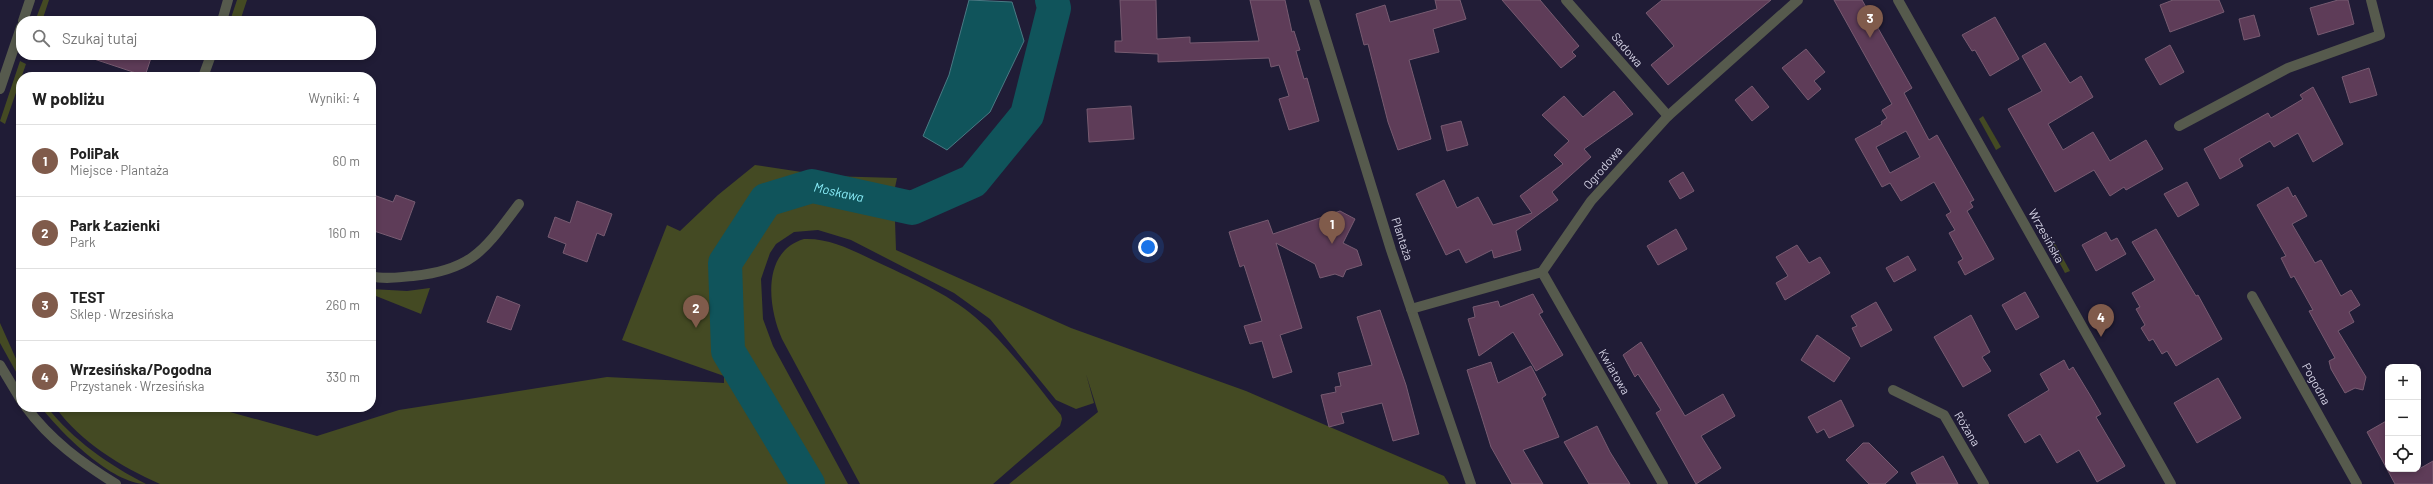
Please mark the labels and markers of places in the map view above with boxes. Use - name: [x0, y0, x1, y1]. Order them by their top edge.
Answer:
- pin: 3: [1857, 5, 1883, 38]
- pin: 1: [1319, 211, 1345, 244]
- pin: 2: [683, 295, 709, 328]
- pin: 4: [2088, 304, 2114, 337]

